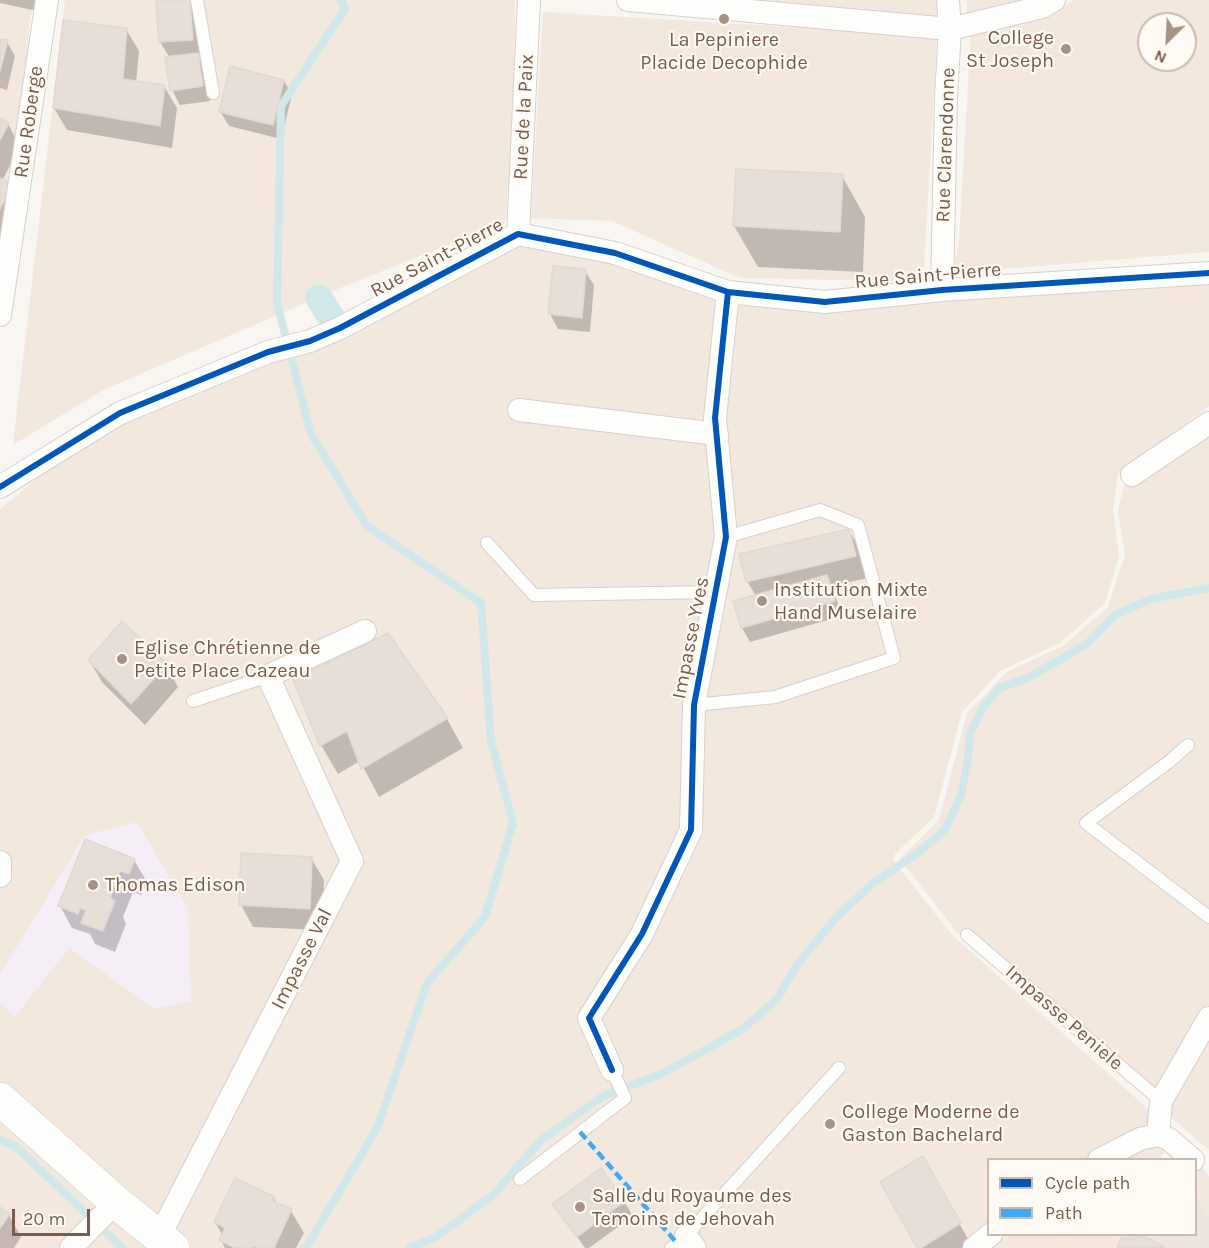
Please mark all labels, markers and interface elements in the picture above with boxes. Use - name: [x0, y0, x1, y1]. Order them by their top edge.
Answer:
- marker: La Pepiniere Placide Decophide: [717, 12, 731, 26]
- north arrow: [1137, 12, 1197, 72]
- place label: College St Joseph: [966, 26, 1054, 73]
- place label: La Pepiniere Placide Decophide: [640, 28, 808, 75]
- marker: College St Joseph: [1059, 42, 1073, 56]
- text: N: [1151, 46, 1169, 68]
- street label: Rue de la Paix: [509, 54, 539, 180]
- street label: Rue Roberge: [9, 64, 49, 180]
- street label: Rue Clarendonne: [931, 67, 961, 223]
- street label: Rue Saint-Pierre: [366, 213, 508, 303]
- street label: Rue Saint-Pierre: [854, 258, 1002, 294]
- street label: Impasse Yves: [667, 575, 715, 701]
- place label: Institution Mixte Hand Muselaire: [774, 578, 927, 625]
- marker: Institution Mixte Hand Muselaire: [755, 594, 769, 608]
- place label: Eglise Chrétienne de Petite Place Cazeau: [134, 636, 320, 683]
- marker: Eglise Chrétienne de Petite Place Cazeau: [115, 652, 129, 666]
- place label: Thomas Edison: [105, 873, 246, 897]
- marker: Thomas Edison: [86, 878, 100, 892]
- street label: Impasse Val: [266, 904, 338, 1014]
- street label: Impasse Peniele: [1000, 960, 1128, 1076]
- place label: College Moderne de Gaston Bachelard: [842, 1100, 1019, 1147]
- marker: College Moderne de Gaston Bachelard: [823, 1117, 837, 1131]
- legend: [987, 1158, 1197, 1236]
- text: Cycle path: [1045, 1172, 1130, 1194]
- place label: Salle du Royaume des Temoins de Jehovah: [592, 1184, 792, 1231]
- scale bar: [15, 1197, 93, 1235]
- marker: Salle du Royaume des Temoins de Jehovah: [573, 1200, 587, 1214]
- text: Path: [1045, 1202, 1083, 1224]
- text: 20 m: [23, 1208, 65, 1230]

